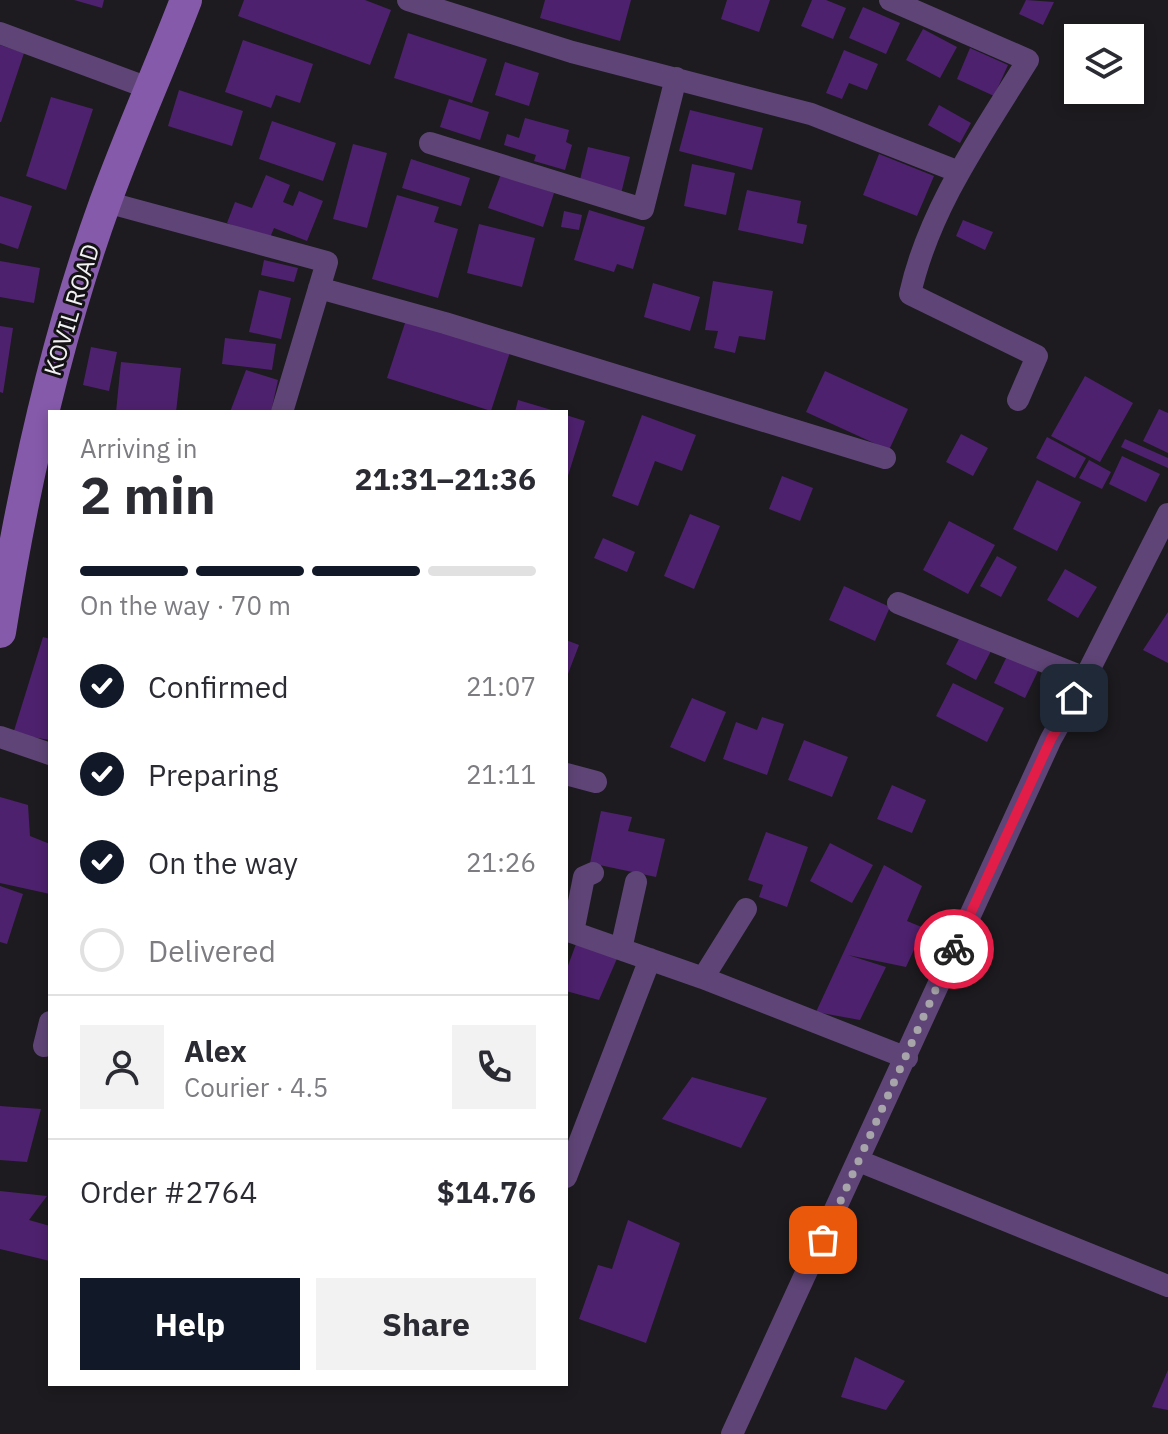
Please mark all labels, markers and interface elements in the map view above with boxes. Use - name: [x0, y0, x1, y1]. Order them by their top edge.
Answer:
- map controls: [1064, 24, 1144, 104]
- button: layers: [1064, 24, 1144, 104]
- street label: KOVIL ROAD: [36, 240, 106, 380]
- text: Arriving in: [80, 431, 197, 465]
- text: 21:31–21:36: [355, 459, 536, 498]
- text: 2 min: [80, 461, 216, 528]
- text: On the way · 70 m: [80, 588, 291, 622]
- icon: check: [80, 664, 124, 708]
- pin: [1040, 664, 1108, 732]
- text: Confirmed: [148, 667, 289, 706]
- text: 21:07: [466, 669, 536, 703]
- icon: home: [1052, 676, 1096, 720]
- icon: check: [80, 752, 124, 796]
- text: Preparing: [148, 755, 278, 794]
- text: 21:11: [466, 757, 536, 791]
- icon: check: [80, 840, 124, 884]
- text: On the way: [148, 843, 298, 882]
- text: 21:26: [466, 845, 536, 879]
- courier: [914, 909, 994, 989]
- icon: bike: [932, 927, 976, 971]
- text: Delivered: [148, 931, 276, 970]
- button: person: [80, 1025, 164, 1109]
- button: phone: [452, 1025, 536, 1109]
- text: Alex: [184, 1031, 247, 1070]
- text: Courier · 4.5: [184, 1070, 328, 1104]
- text: Order #2764: [80, 1172, 257, 1211]
- text: $14.76: [437, 1172, 536, 1211]
- pin: [789, 1206, 857, 1274]
- icon: bag: [801, 1218, 845, 1262]
- button: Help: [80, 1278, 300, 1370]
- button: Share: [316, 1278, 536, 1370]

